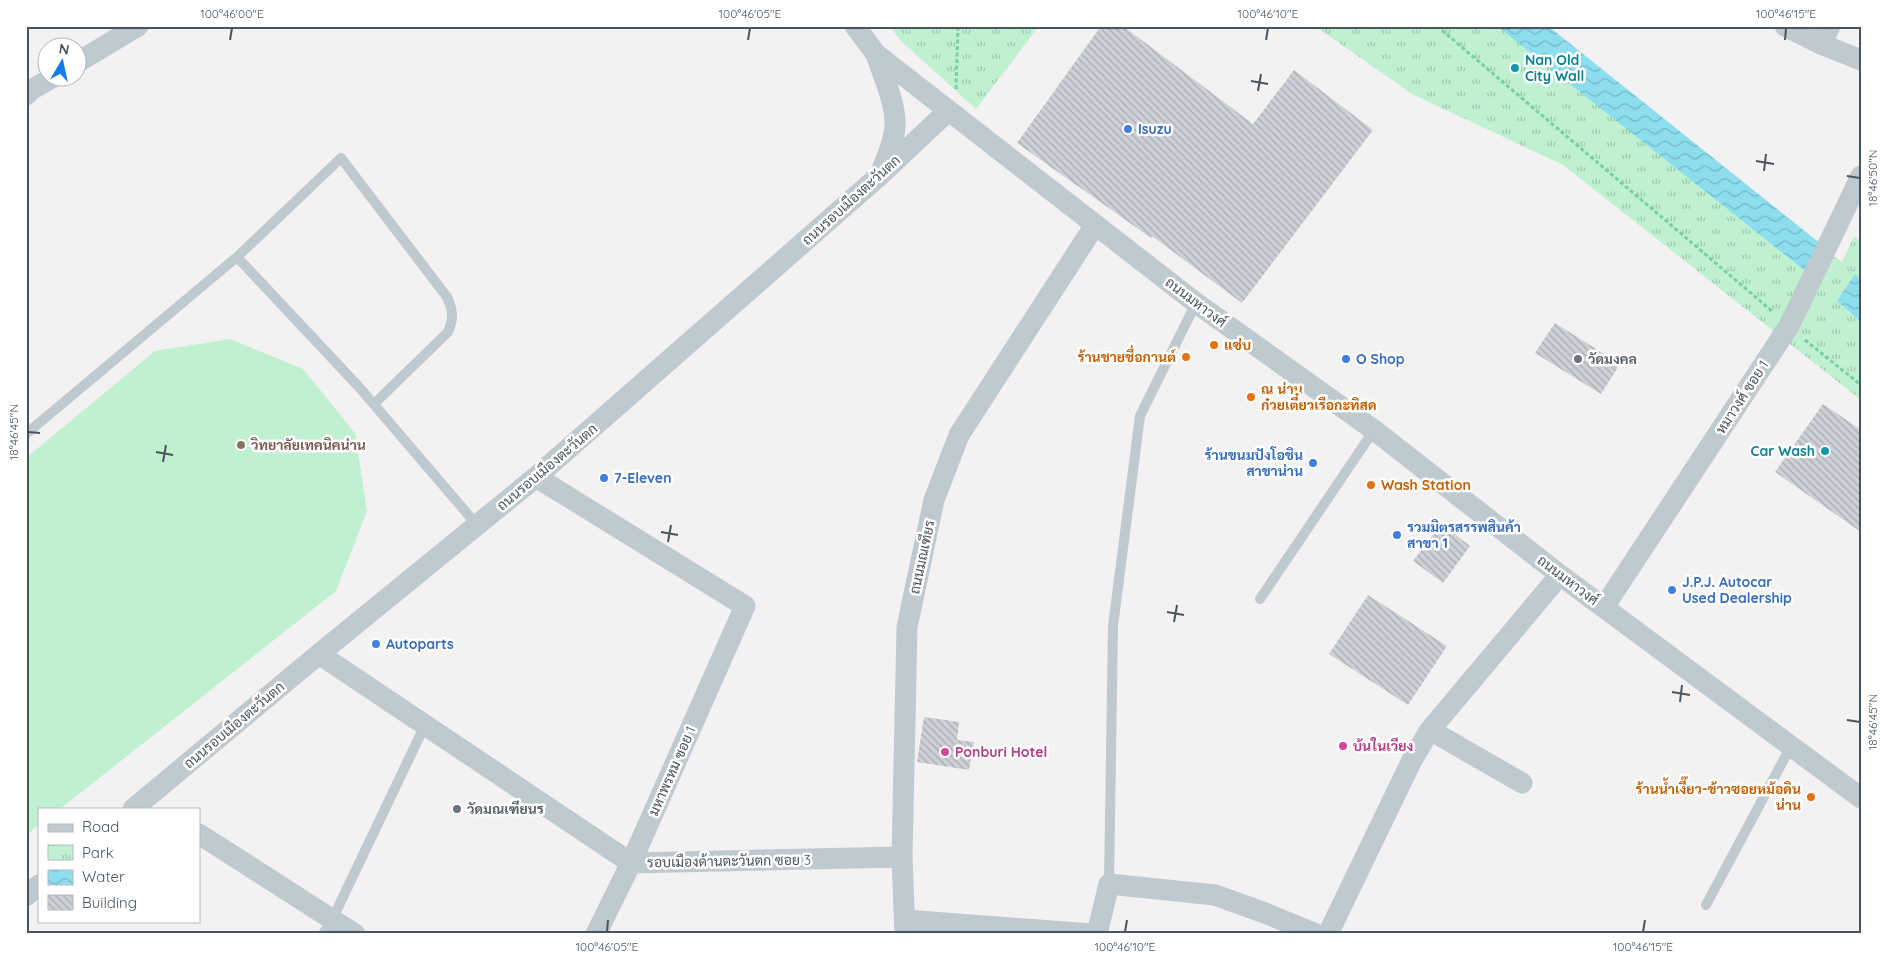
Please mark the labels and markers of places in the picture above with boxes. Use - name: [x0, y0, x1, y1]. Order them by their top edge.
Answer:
- place label: Nan Old City Wall: [1525, 51, 1584, 85]
- marker: Nan Old City Wall: [1509, 62, 1521, 74]
- place label: Isuzu: [1138, 120, 1172, 138]
- marker: Isuzu: [1122, 123, 1134, 135]
- place label: แซ่บ: [1224, 336, 1251, 354]
- marker: แซ่บ: [1208, 339, 1220, 351]
- place label: ร้านชายชื่อกานต์: [1077, 345, 1177, 366]
- place label: O Shop: [1356, 350, 1405, 368]
- place label: วัดมงคล: [1588, 350, 1637, 368]
- marker: ร้านชายชื่อกานต์: [1180, 351, 1192, 363]
- marker: O Shop: [1340, 353, 1352, 365]
- marker: วัดมงคล: [1572, 353, 1584, 365]
- place label: ณ น่าน ก๋วยเตี๋ยวเรือกะทิสด: [1261, 380, 1377, 414]
- marker: ณ น่าน ก๋วยเตี๋ยวเรือกะทิสด: [1245, 391, 1257, 403]
- place label: วิทยาลัยเทคนิคน่าน: [250, 436, 366, 454]
- marker: วิทยาลัยเทคนิคน่าน: [235, 439, 247, 451]
- place label: Car Wash: [1751, 442, 1815, 460]
- marker: Car Wash: [1819, 445, 1831, 457]
- place label: ร้านขนมปังโอชิน สาขาน่าน: [1205, 446, 1303, 480]
- marker: ร้านขนมปังโอชิน สาขาน่าน: [1307, 457, 1319, 469]
- place label: 7-Eleven: [614, 469, 671, 487]
- marker: 7-Eleven: [598, 472, 610, 484]
- place label: Wash Station: [1381, 476, 1471, 494]
- marker: Wash Station: [1365, 479, 1377, 491]
- place label: รวมมิตรสรรพสินค้า สาขา 1: [1407, 518, 1521, 552]
- marker: รวมมิตรสรรพสินค้า สาขา 1: [1391, 529, 1403, 541]
- place label: J.P.J. Autocar Used Dealership: [1682, 573, 1792, 607]
- marker: J.P.J. Autocar Used Dealership: [1666, 584, 1678, 596]
- place label: Autoparts: [386, 635, 454, 653]
- marker: Autoparts: [370, 638, 382, 650]
- place label: บ้นในเวียง: [1353, 737, 1413, 755]
- marker: บ้นในเวียง: [1337, 740, 1349, 752]
- place label: Ponburi Hotel: [955, 743, 1047, 761]
- marker: Ponburi Hotel: [939, 746, 951, 758]
- place label: ร้านน้ำเงี๊ยว-ข้าวซอยหม้อดิน น่าน: [1636, 776, 1801, 814]
- marker: ร้านน้ำเงี๊ยว-ข้าวซอยหม้อดิน น่าน: [1805, 791, 1817, 803]
- place label: วัดมณเฑียนร: [467, 800, 544, 818]
- marker: วัดมณเฑียนร: [451, 803, 463, 815]

